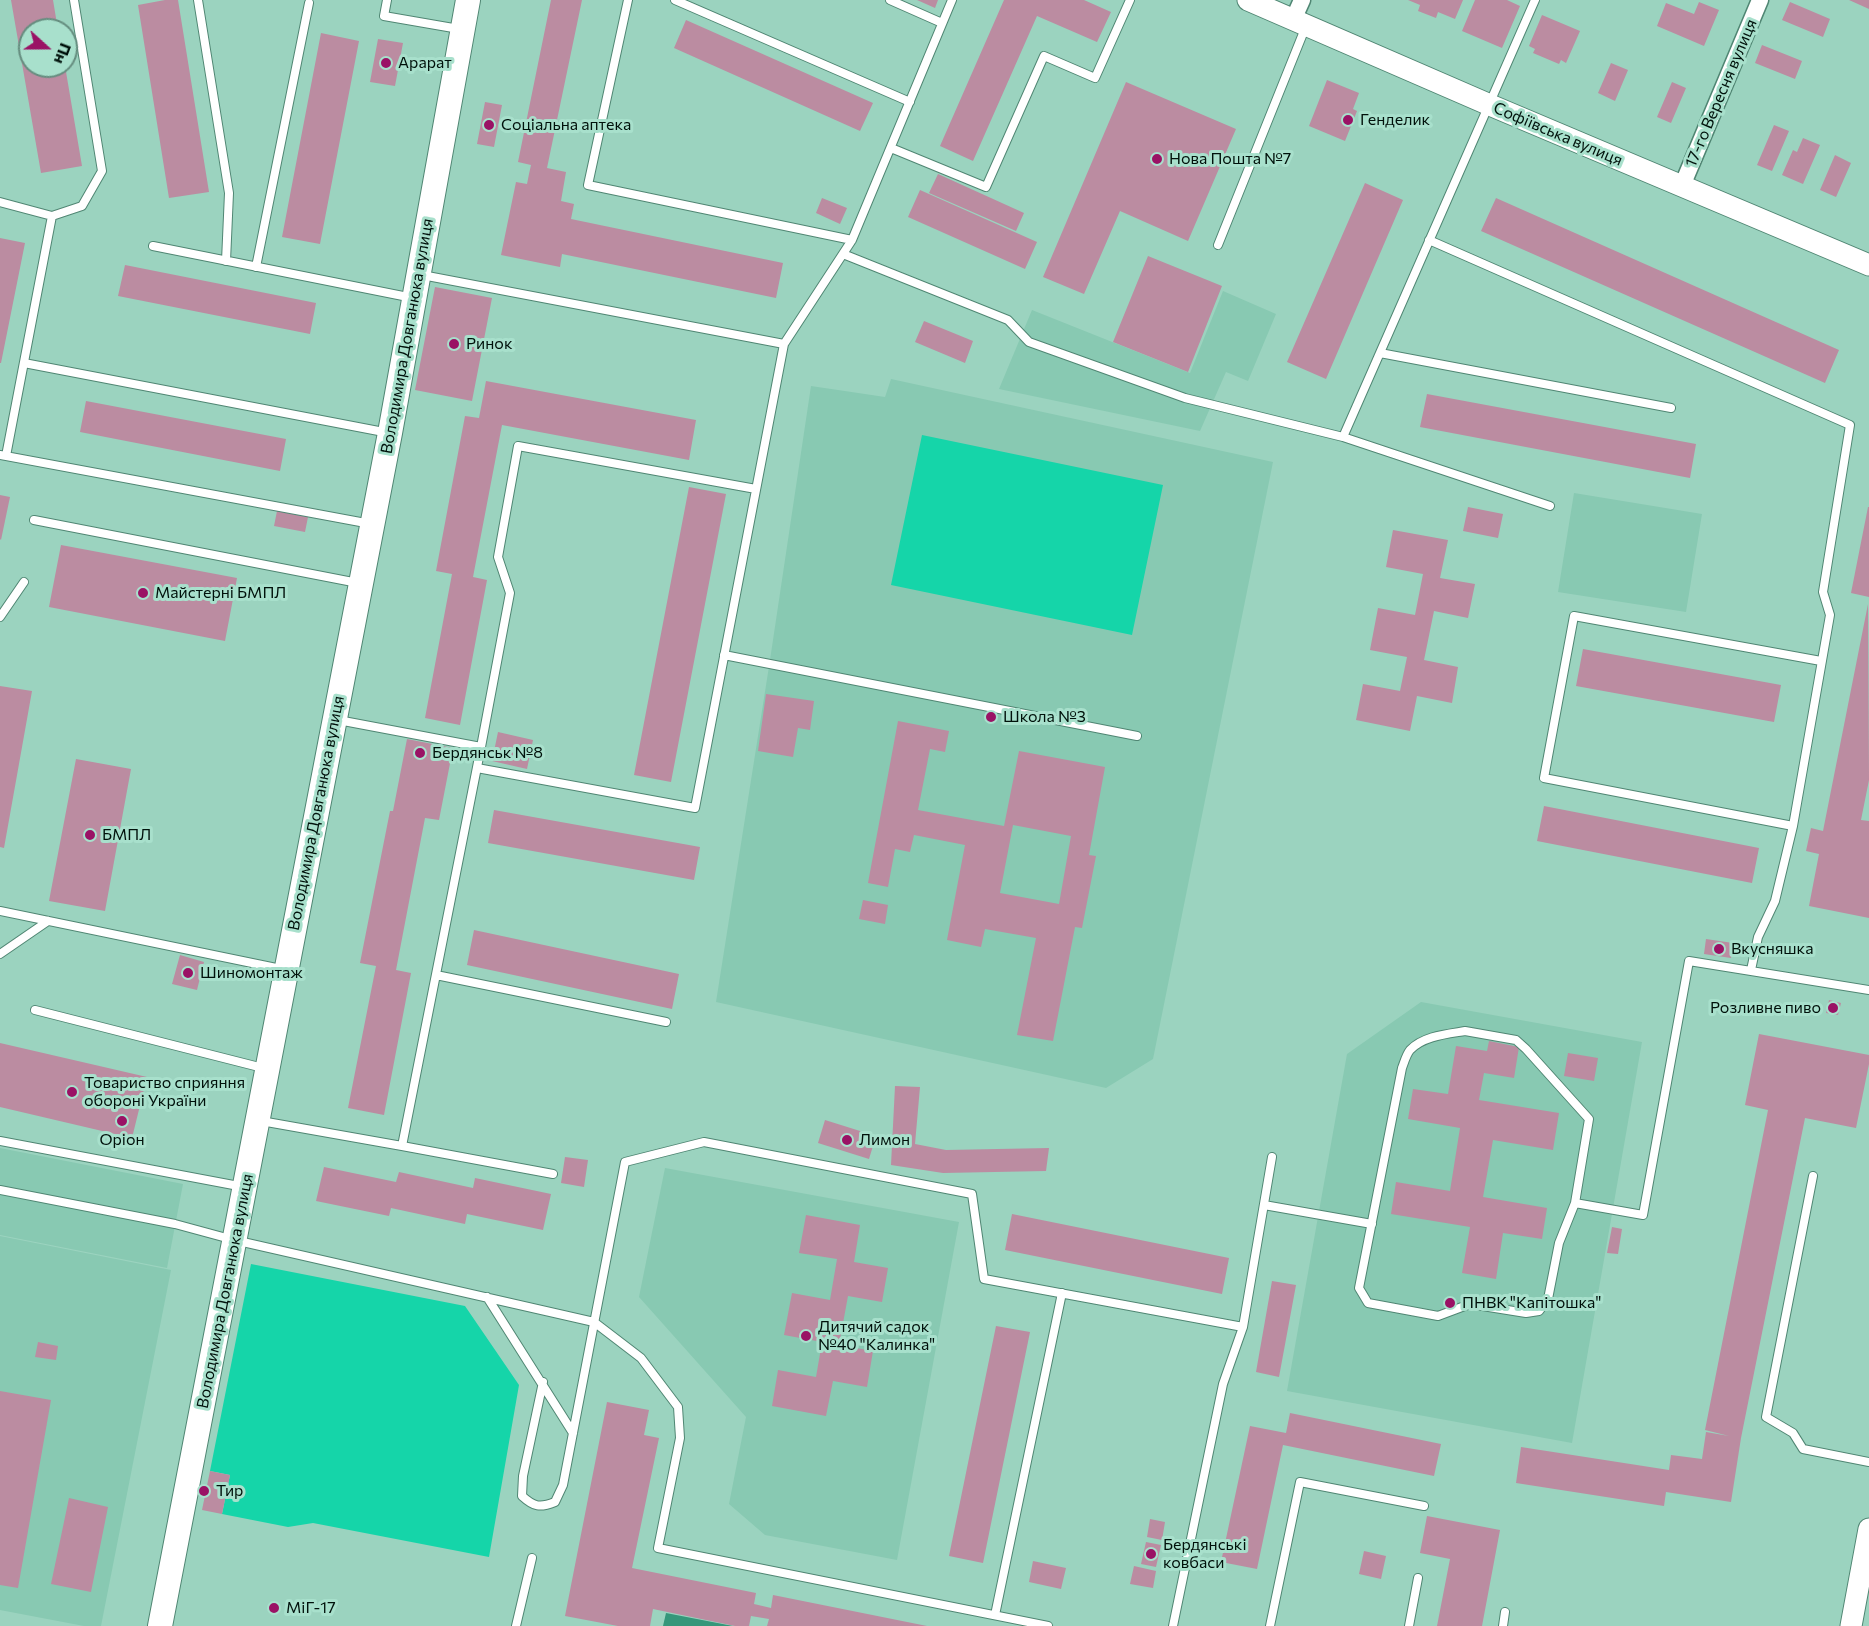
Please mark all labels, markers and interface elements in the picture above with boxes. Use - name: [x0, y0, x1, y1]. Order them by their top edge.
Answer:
- street label: 17-го Вересня вулиця: [1681, 16, 1761, 170]
- north arrow: [18, 18, 78, 78]
- text: Пн: [51, 41, 76, 67]
- place label: Арарат: [398, 53, 452, 73]
- marker: Арарат: [379, 56, 393, 70]
- street label: Софіївська вулиця: [1491, 98, 1625, 170]
- place label: Генделик: [1360, 110, 1430, 130]
- marker: Генделик: [1341, 113, 1355, 127]
- place label: Соціальна аптека: [501, 115, 631, 135]
- marker: Соціальна аптека: [482, 118, 496, 132]
- place label: Нова Пошта №7: [1169, 149, 1291, 169]
- marker: Нова Пошта №7: [1150, 152, 1164, 166]
- street label: Володимира Довганюка вулиця: [377, 217, 437, 455]
- place label: Ринок: [466, 334, 512, 354]
- marker: Ринок: [447, 337, 461, 351]
- place label: Майстерні БМПЛ: [155, 583, 286, 603]
- marker: Майстерні БМПЛ: [136, 586, 150, 600]
- street label: Володимира Довганюка вулиця: [284, 694, 348, 932]
- place label: Школа №3: [1003, 707, 1086, 727]
- marker: Школа №3: [984, 710, 998, 724]
- place label: Бердянськ №8: [432, 743, 543, 763]
- marker: Бердянськ №8: [413, 746, 427, 760]
- place label: БМПЛ: [102, 825, 151, 845]
- marker: БМПЛ: [83, 828, 97, 842]
- place label: Вкусняшка: [1731, 939, 1813, 959]
- marker: Вкусняшка: [1712, 942, 1726, 956]
- place label: Шиномонтаж: [200, 963, 303, 983]
- marker: Шиномонтаж: [181, 966, 195, 980]
- place label: Розливне пиво: [1710, 998, 1821, 1018]
- marker: Розливне пиво: [1826, 1001, 1840, 1015]
- place label: Товариство сприяння обороні України: [84, 1073, 245, 1111]
- marker: Товариство сприяння обороні України: [65, 1085, 79, 1099]
- marker: Оріон: [115, 1114, 129, 1128]
- place label: Оріон: [99, 1130, 145, 1150]
- place label: Лимон: [859, 1130, 910, 1150]
- marker: Лимон: [840, 1133, 854, 1147]
- street label: Володимира Довганюка вулиця: [193, 1172, 257, 1410]
- place label: ПНВК "Капітошка": [1462, 1293, 1601, 1313]
- marker: ПНВК "Капітошка": [1443, 1296, 1457, 1310]
- place label: Дитячий садок №40 "Калинка": [818, 1317, 935, 1355]
- marker: Дитячий садок №40 "Калинка": [799, 1329, 813, 1343]
- place label: Тир: [216, 1481, 243, 1501]
- marker: Тир: [197, 1484, 211, 1498]
- place label: Бердянські ковбаси: [1163, 1535, 1247, 1573]
- marker: Бердянські ковбаси: [1144, 1547, 1158, 1561]
- place label: МіГ-17: [286, 1598, 336, 1618]
- marker: МіГ-17: [267, 1601, 281, 1615]

